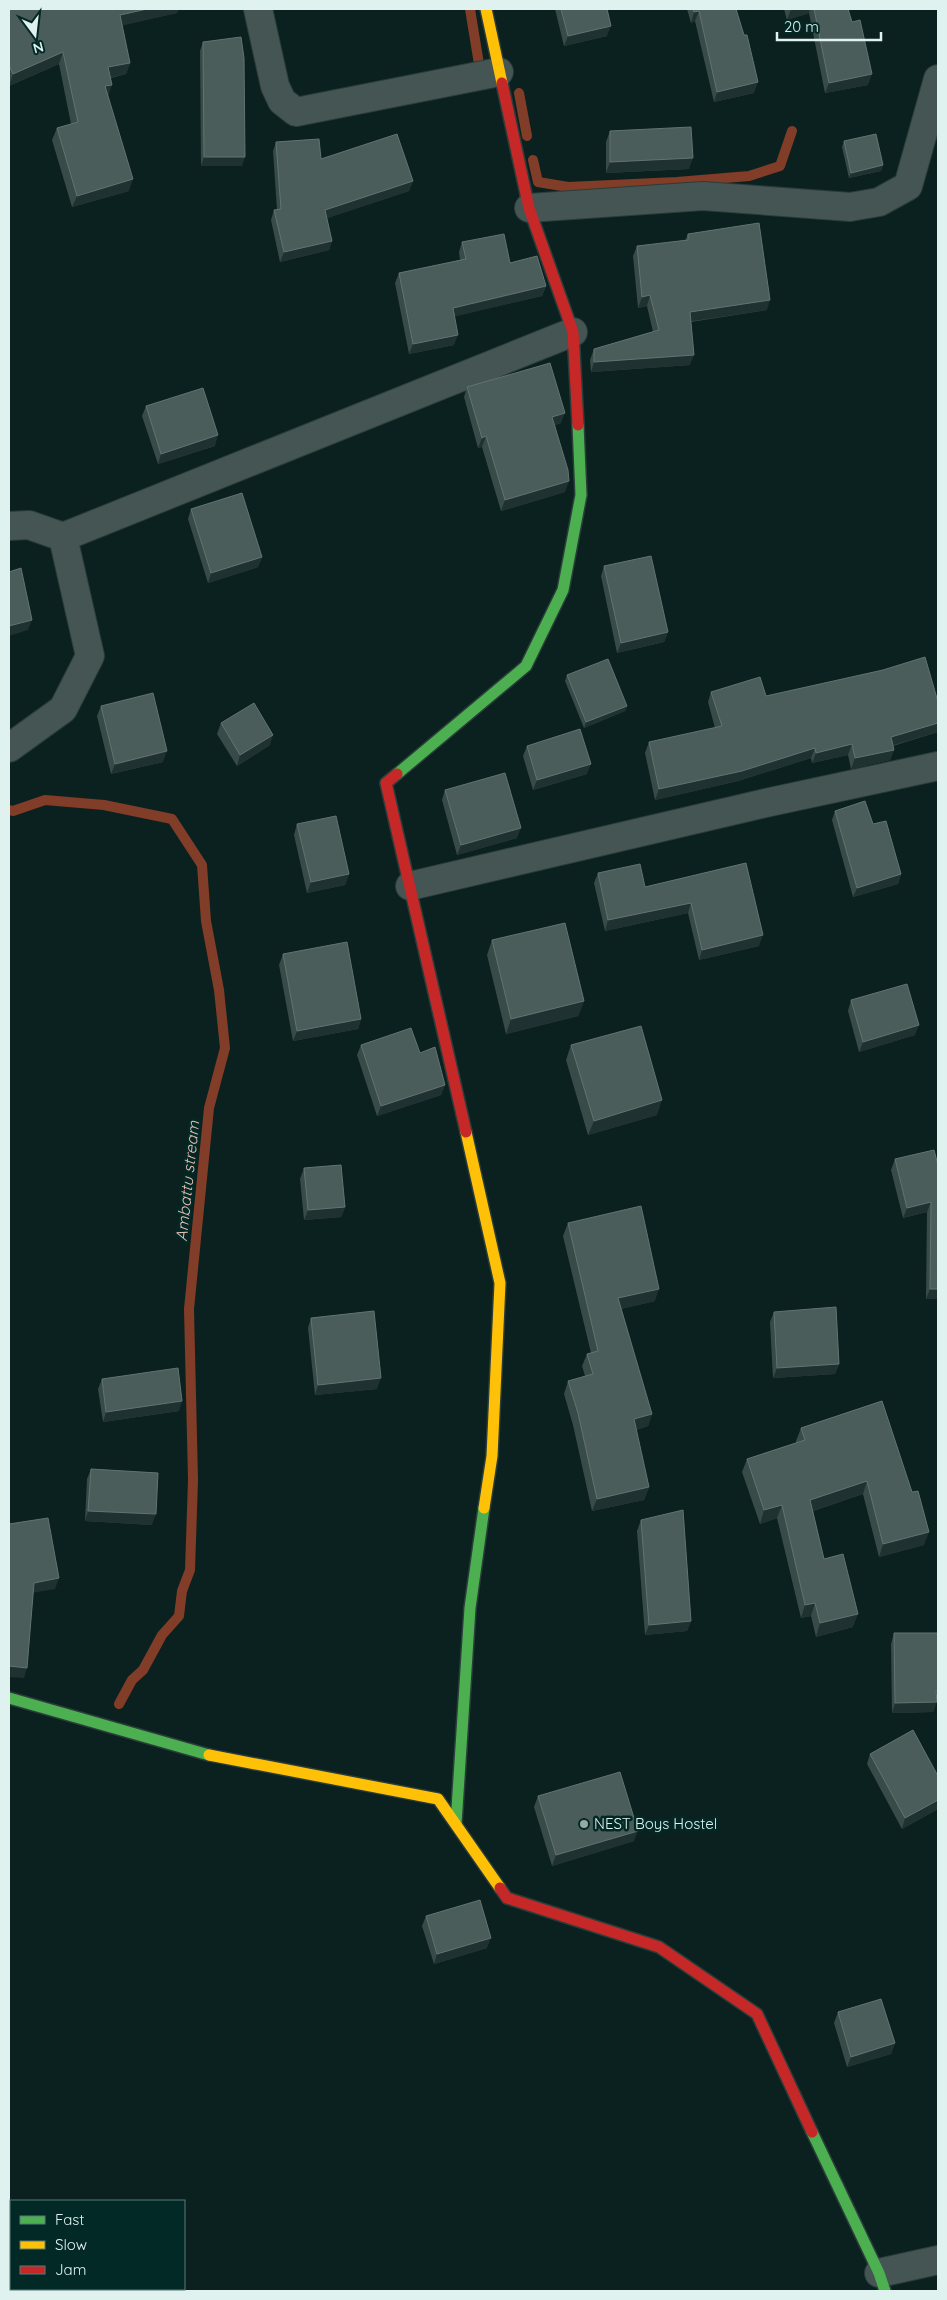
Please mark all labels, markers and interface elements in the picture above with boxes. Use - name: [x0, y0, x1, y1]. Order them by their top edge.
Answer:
- north arrow: [10, 10, 60, 60]
- scale bar: [777, 10, 881, 42]
- text: 20 m: [784, 17, 819, 36]
- text: N: [31, 38, 46, 58]
- water label: Ambattu stream: [171, 1119, 203, 1242]
- place label: NEST Boys Hostel: [594, 1814, 717, 1833]
- marker: NEST Boys Hostel: [578, 1818, 590, 1830]
- legend: [10, 2200, 185, 2290]
- text: Fast: [55, 2210, 84, 2229]
- text: Slow: [55, 2235, 87, 2254]
- text: Jam: [55, 2260, 86, 2279]

